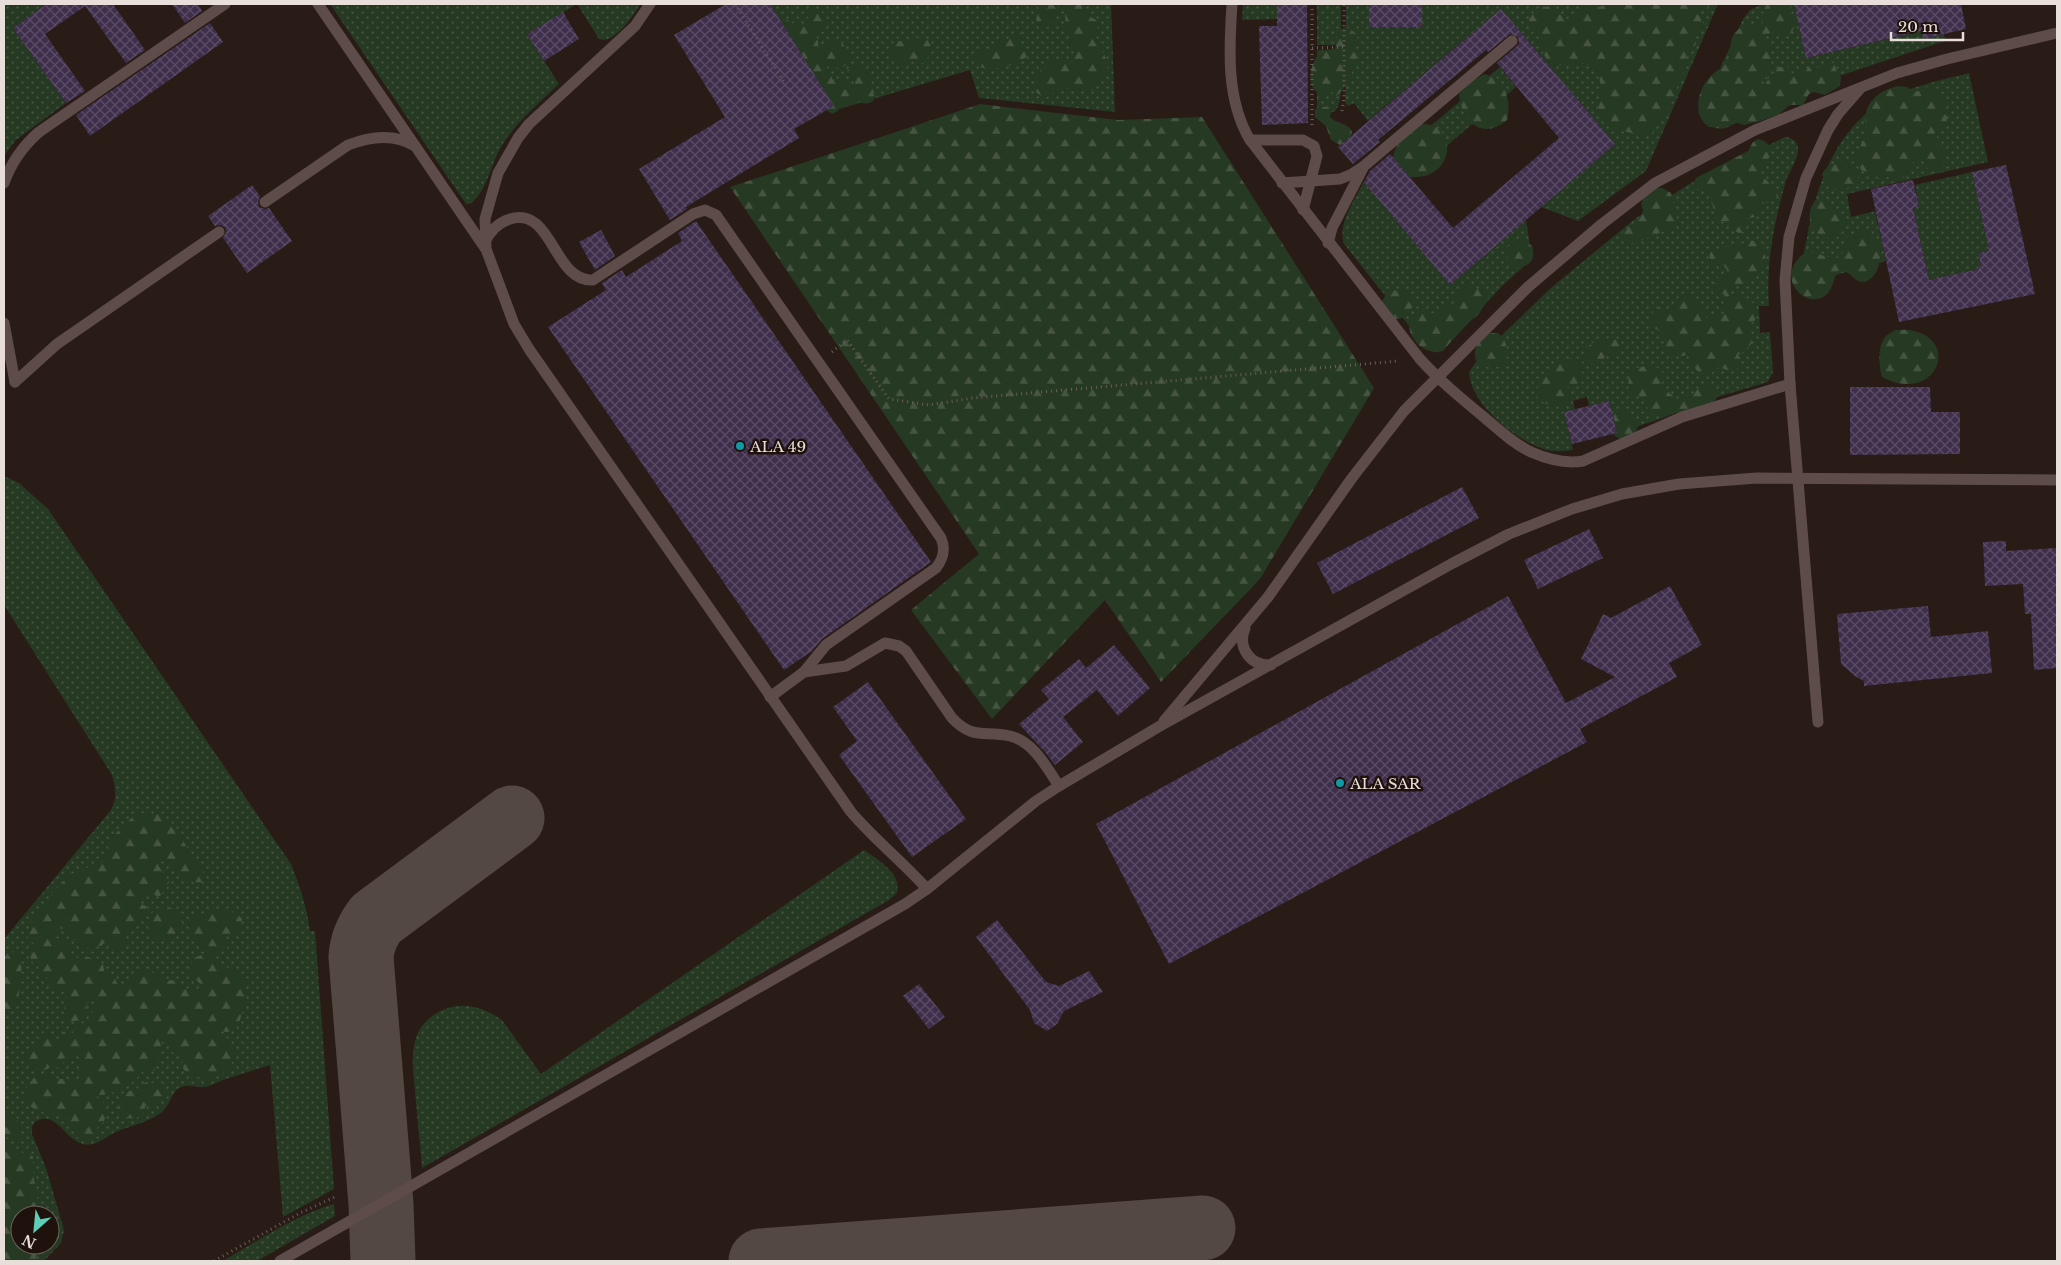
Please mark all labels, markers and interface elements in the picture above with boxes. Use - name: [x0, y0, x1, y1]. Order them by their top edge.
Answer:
- scale bar: [1891, 10, 1964, 42]
- text: 20 m: [1898, 17, 1938, 36]
- place label: ALA 49: [749, 437, 806, 456]
- marker: ALA 49: [734, 440, 746, 452]
- place label: ALA SAR: [1349, 774, 1422, 793]
- marker: ALA SAR: [1334, 777, 1346, 789]
- north arrow: [10, 1205, 60, 1255]
- text: N: [19, 1231, 39, 1253]

